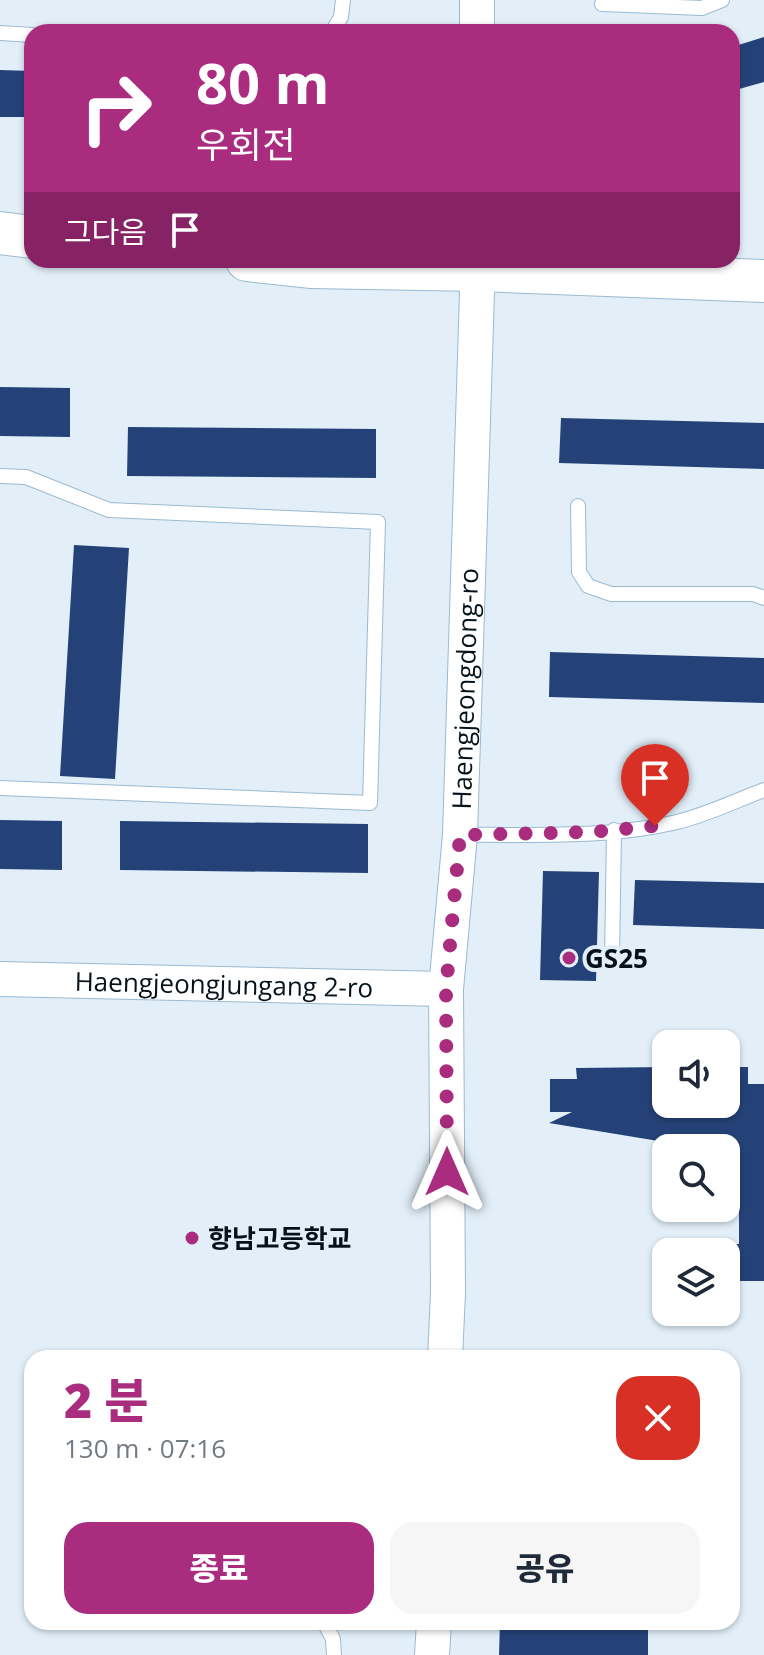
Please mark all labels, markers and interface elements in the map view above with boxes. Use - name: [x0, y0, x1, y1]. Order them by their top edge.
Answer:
- text: 80 m: [196, 44, 330, 120]
- icon: right: [64, 56, 168, 160]
- text: 우회전: [196, 120, 295, 169]
- icon: arrive: [163, 208, 207, 252]
- text: 그다음: [64, 211, 147, 252]
- street label: Haengjeongdong-ro: [443, 568, 486, 810]
- pin: [621, 744, 689, 826]
- icon: arrive: [633, 756, 677, 800]
- place label: GS25: [585, 940, 648, 976]
- marker: GS25: [560, 949, 578, 967]
- street label: Haengjeongjungang 2-ro: [74, 963, 374, 1005]
- map controls: [652, 1030, 740, 1326]
- button: sound: [652, 1030, 740, 1118]
- position arrow: [405, 1130, 489, 1214]
- button: search: [652, 1134, 740, 1222]
- place label: 향남고등학교: [208, 1220, 352, 1256]
- marker: 향남고등학교: [183, 1229, 201, 1247]
- button: layers: [652, 1238, 740, 1326]
- text: 2 분: [64, 1367, 149, 1432]
- button: close: [616, 1376, 700, 1460]
- text: 130 m · 07:16: [64, 1430, 226, 1466]
- button: 종료: [64, 1522, 374, 1614]
- button: 공유: [390, 1522, 700, 1614]

